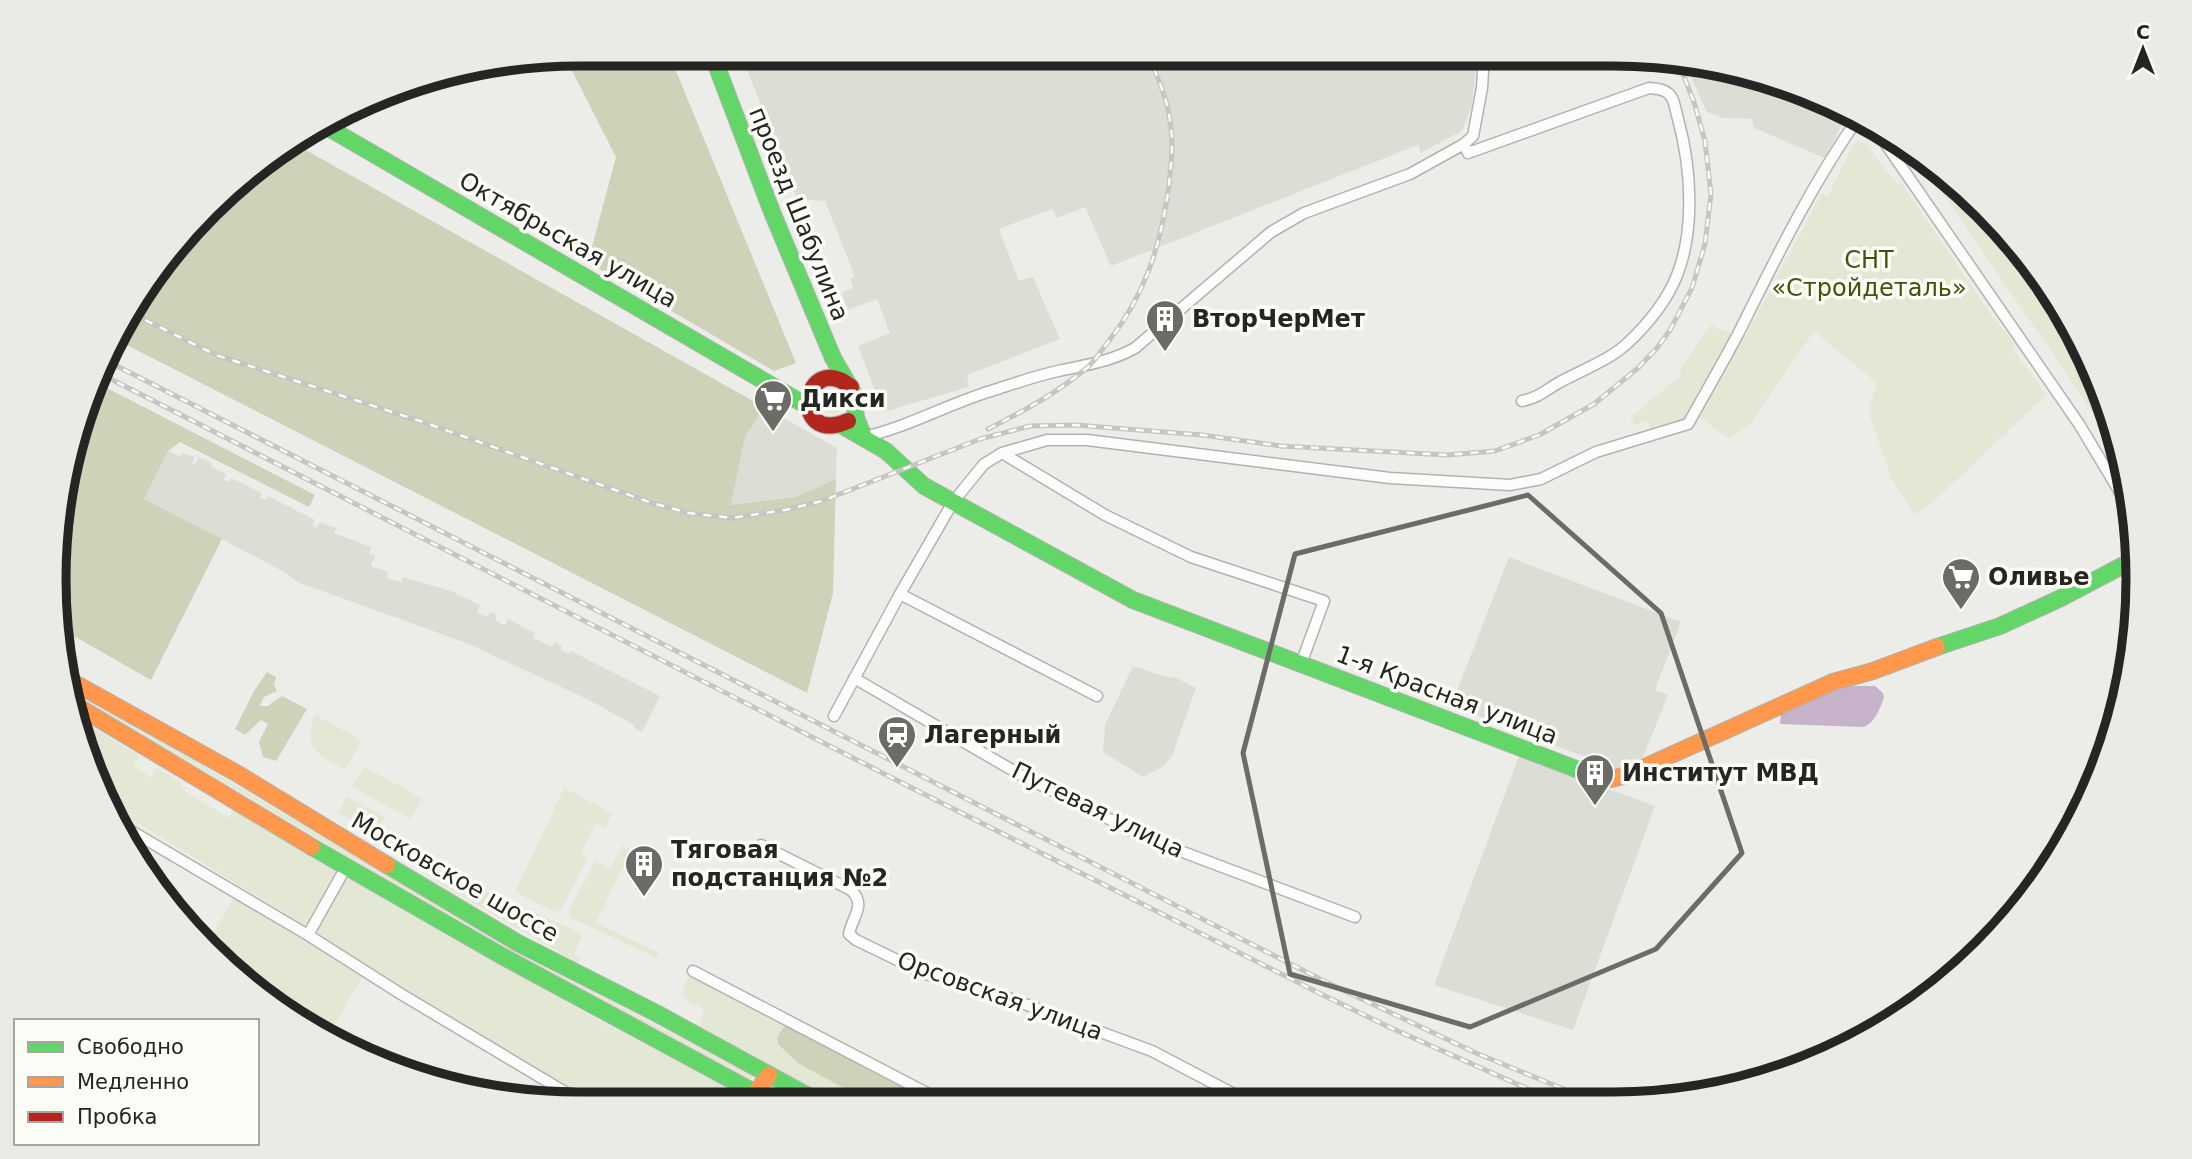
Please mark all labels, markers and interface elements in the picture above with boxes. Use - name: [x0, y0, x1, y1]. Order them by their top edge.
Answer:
- north arrow: [2108, 14, 2178, 84]
- text: С: [2136, 21, 2150, 43]
- street label: проезд Шабулина: [743, 103, 855, 325]
- street label: Октябрьская улица: [454, 166, 682, 314]
- park label: СНТ «Стройдеталь»: [1771, 246, 1967, 302]
- building icon: ВторЧерМет: [1144, 298, 1186, 353]
- place label: ВторЧерМет: [1192, 305, 1365, 333]
- supermarket icon: Дикси: [752, 378, 794, 433]
- place label: Дикси: [800, 385, 886, 413]
- supermarket icon: Оливье: [1940, 556, 1982, 611]
- place label: Оливье: [1988, 563, 2089, 591]
- street label: 1-я Красная улица: [1332, 640, 1562, 750]
- station icon: Лагерный: [876, 714, 918, 769]
- place label: Лагерный: [924, 721, 1061, 749]
- building icon: Институт МВД: [1574, 752, 1616, 807]
- street label: Путевая улица: [1007, 756, 1189, 864]
- place label: Институт МВД: [1622, 759, 1819, 787]
- street label: Московское шоссе: [346, 806, 564, 948]
- place label: Тяговая подстанция №2: [671, 836, 888, 892]
- building icon: Тяговая подстанция №2: [623, 843, 665, 898]
- street label: Орсовская улица: [893, 946, 1107, 1046]
- legend: [14, 1019, 259, 1145]
- text: Свободно: [77, 1035, 184, 1059]
- text: Медленно: [77, 1070, 189, 1094]
- text: Пробка: [77, 1105, 157, 1129]

